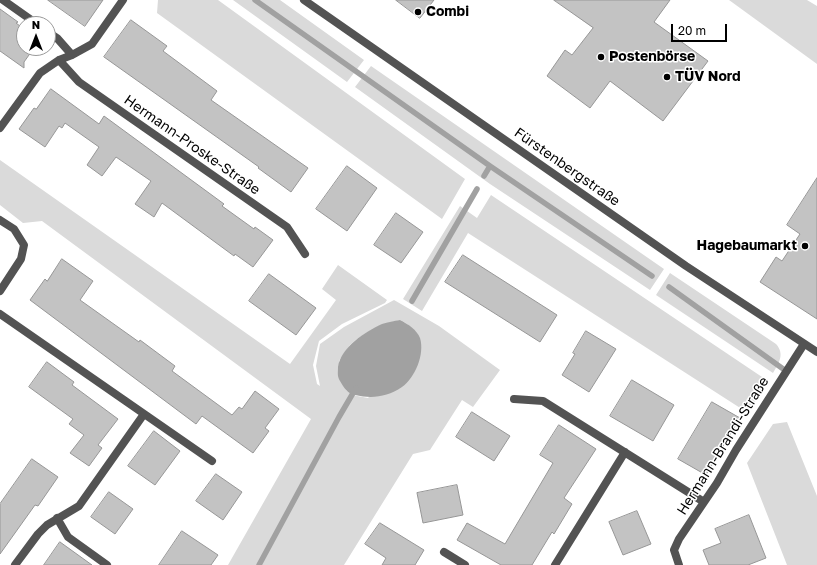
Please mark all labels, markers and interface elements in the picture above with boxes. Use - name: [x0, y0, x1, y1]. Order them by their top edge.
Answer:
- place label: Combi: [426, 4, 469, 20]
- marker: Combi: [413, 7, 423, 17]
- north arrow: [16, 16, 56, 56]
- scale bar: [673, 16, 729, 42]
- text: N: [32, 18, 40, 31]
- text: 20 m: [678, 23, 706, 38]
- place label: Postenbörse: [609, 49, 695, 65]
- marker: Postenbörse: [596, 52, 606, 62]
- place label: TÜV Nord: [675, 69, 741, 85]
- marker: TÜV Nord: [662, 72, 672, 82]
- street label: Hermann-Proske-Straße: [121, 92, 263, 198]
- street label: Fürstenbergstraße: [511, 124, 623, 210]
- place label: Hagebaumarkt: [697, 238, 797, 254]
- marker: Hagebaumarkt: [800, 241, 810, 251]
- street label: Hermann-Brandi-Straße: [674, 374, 772, 518]

